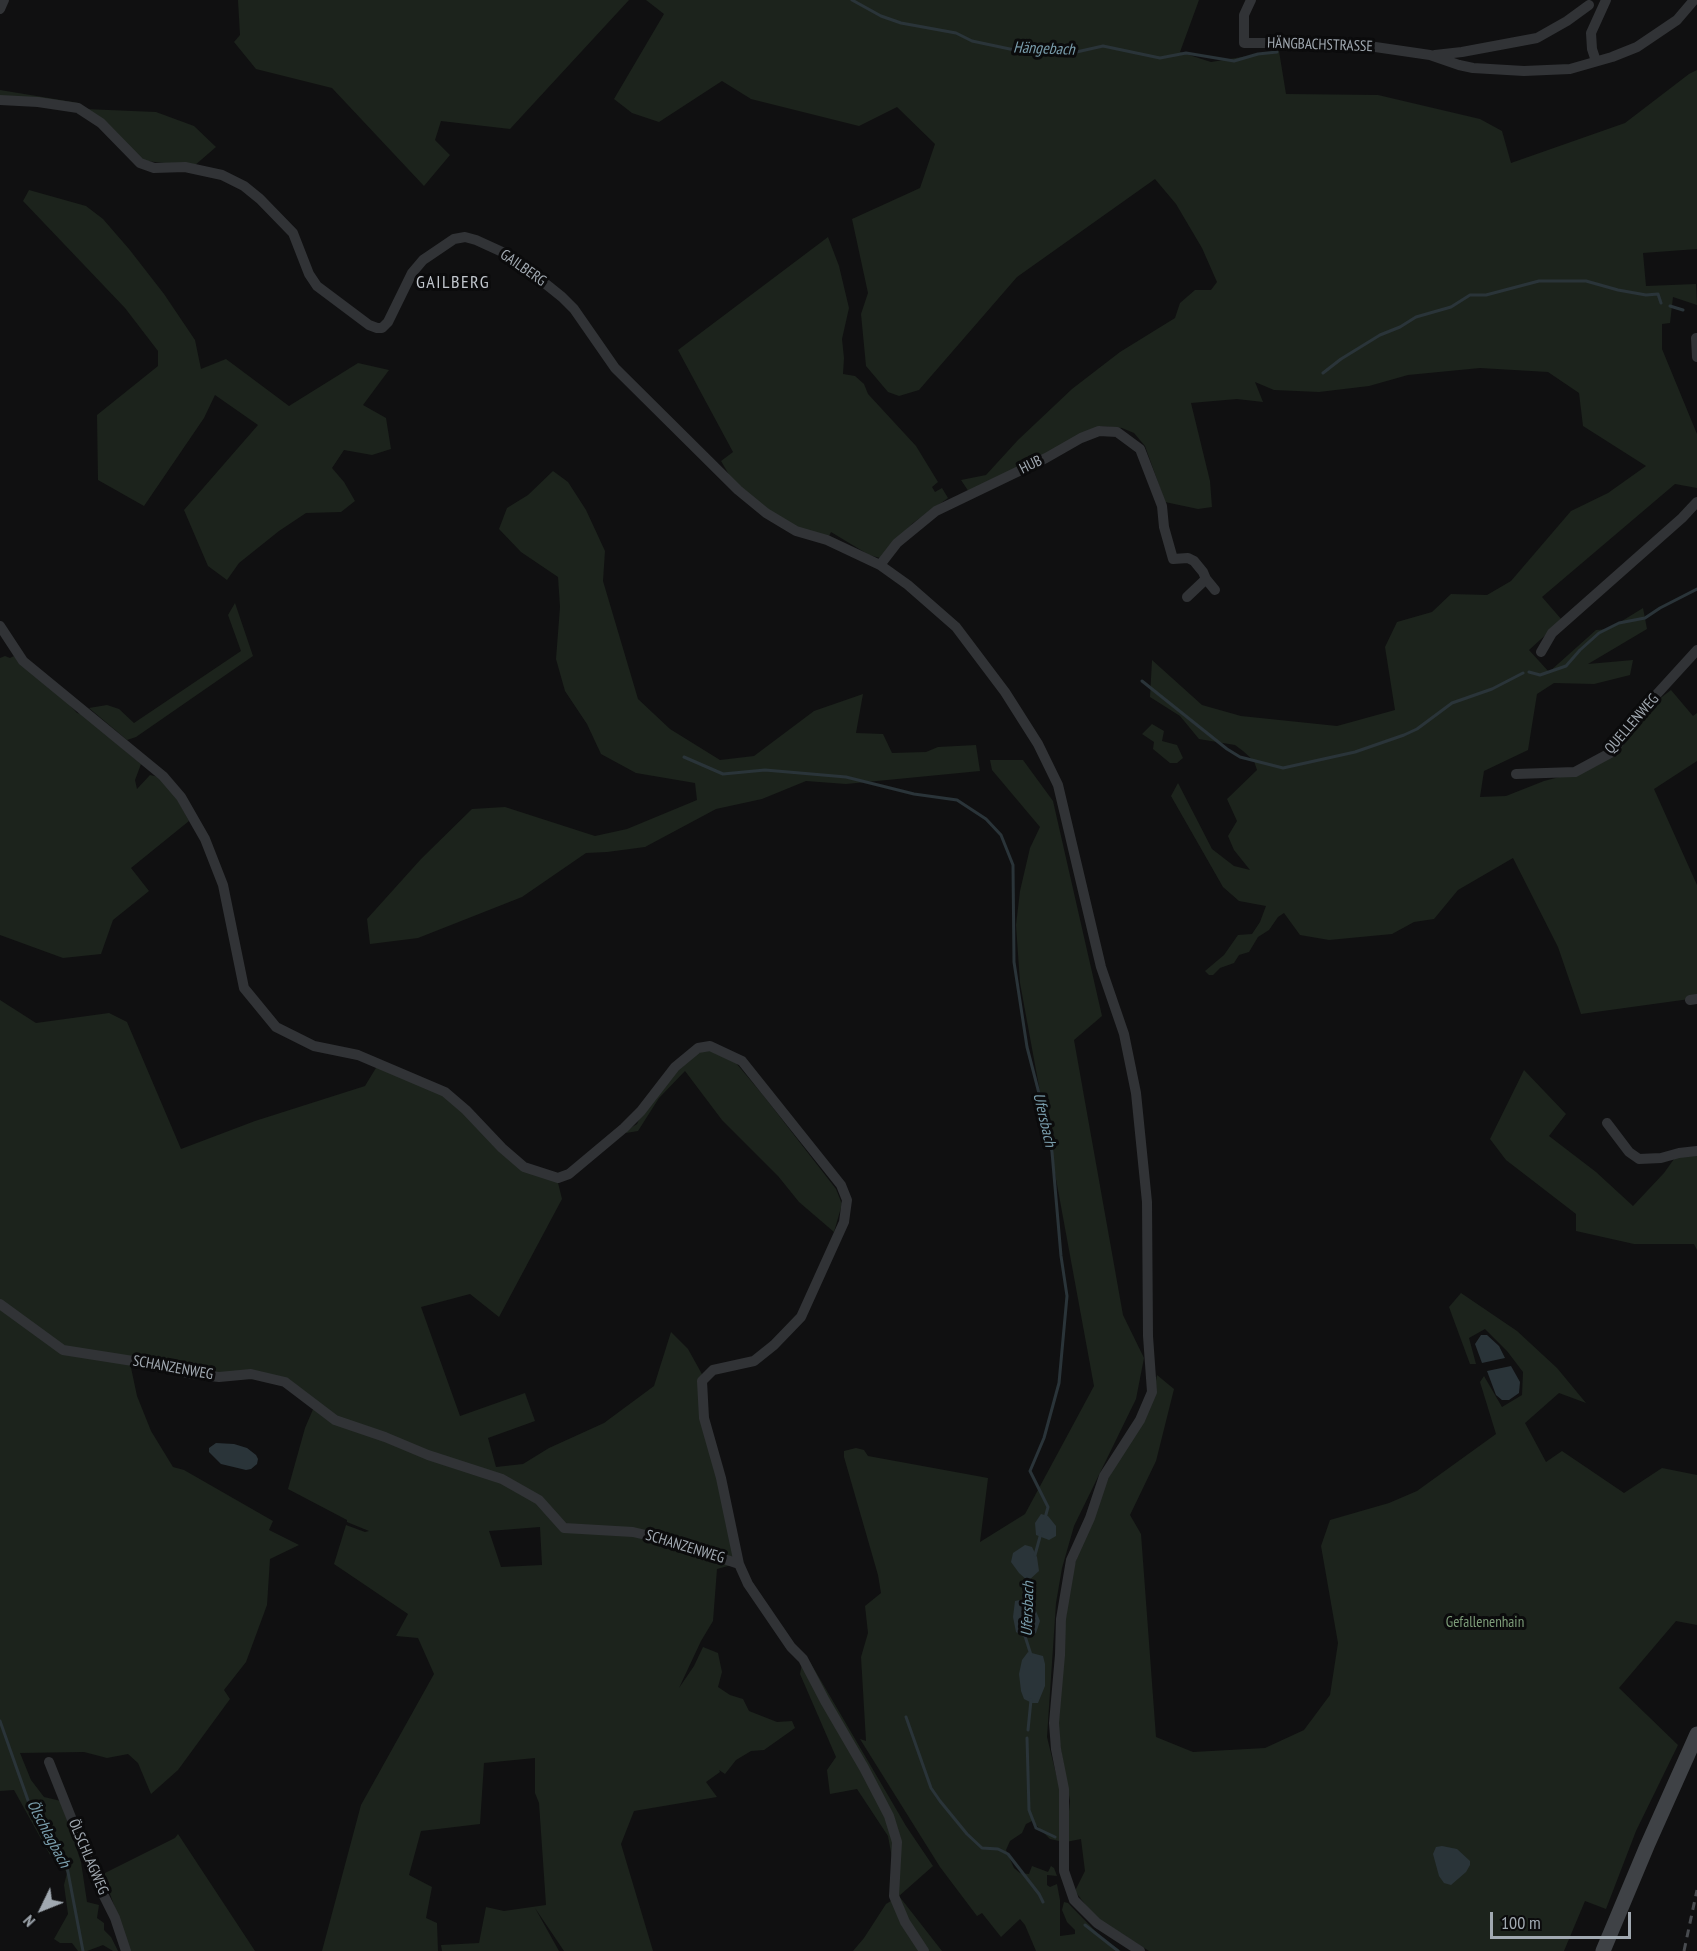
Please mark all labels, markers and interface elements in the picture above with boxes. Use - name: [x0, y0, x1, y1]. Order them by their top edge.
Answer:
- street label: HÄNGBACHSTRASSE: [1267, 34, 1373, 56]
- water label: Hängebach: [1013, 38, 1075, 60]
- street label: GAILBERG: [497, 246, 549, 290]
- district label: GAILBERG: [416, 272, 490, 294]
- street label: HUB: [1017, 452, 1045, 478]
- street label: QUELLENWEG: [1601, 690, 1663, 758]
- water label: Ufersbach: [1028, 1091, 1060, 1149]
- street label: SCHANZENWEG: [131, 1352, 215, 1384]
- street label: SCHANZENWEG: [643, 1526, 727, 1568]
- water label: Ufersbach: [1017, 1581, 1039, 1637]
- park label: Gefallenenhain: [1446, 1614, 1524, 1632]
- water label: Ölschlagbach: [22, 1797, 74, 1871]
- street label: ÖLSCHLAGWEG: [64, 1817, 112, 1897]
- north arrow: [12, 1879, 72, 1939]
- scale bar: [1493, 1900, 1634, 1938]
- text: N: [19, 1911, 39, 1931]
- text: 100 m: [1501, 1911, 1541, 1934]

